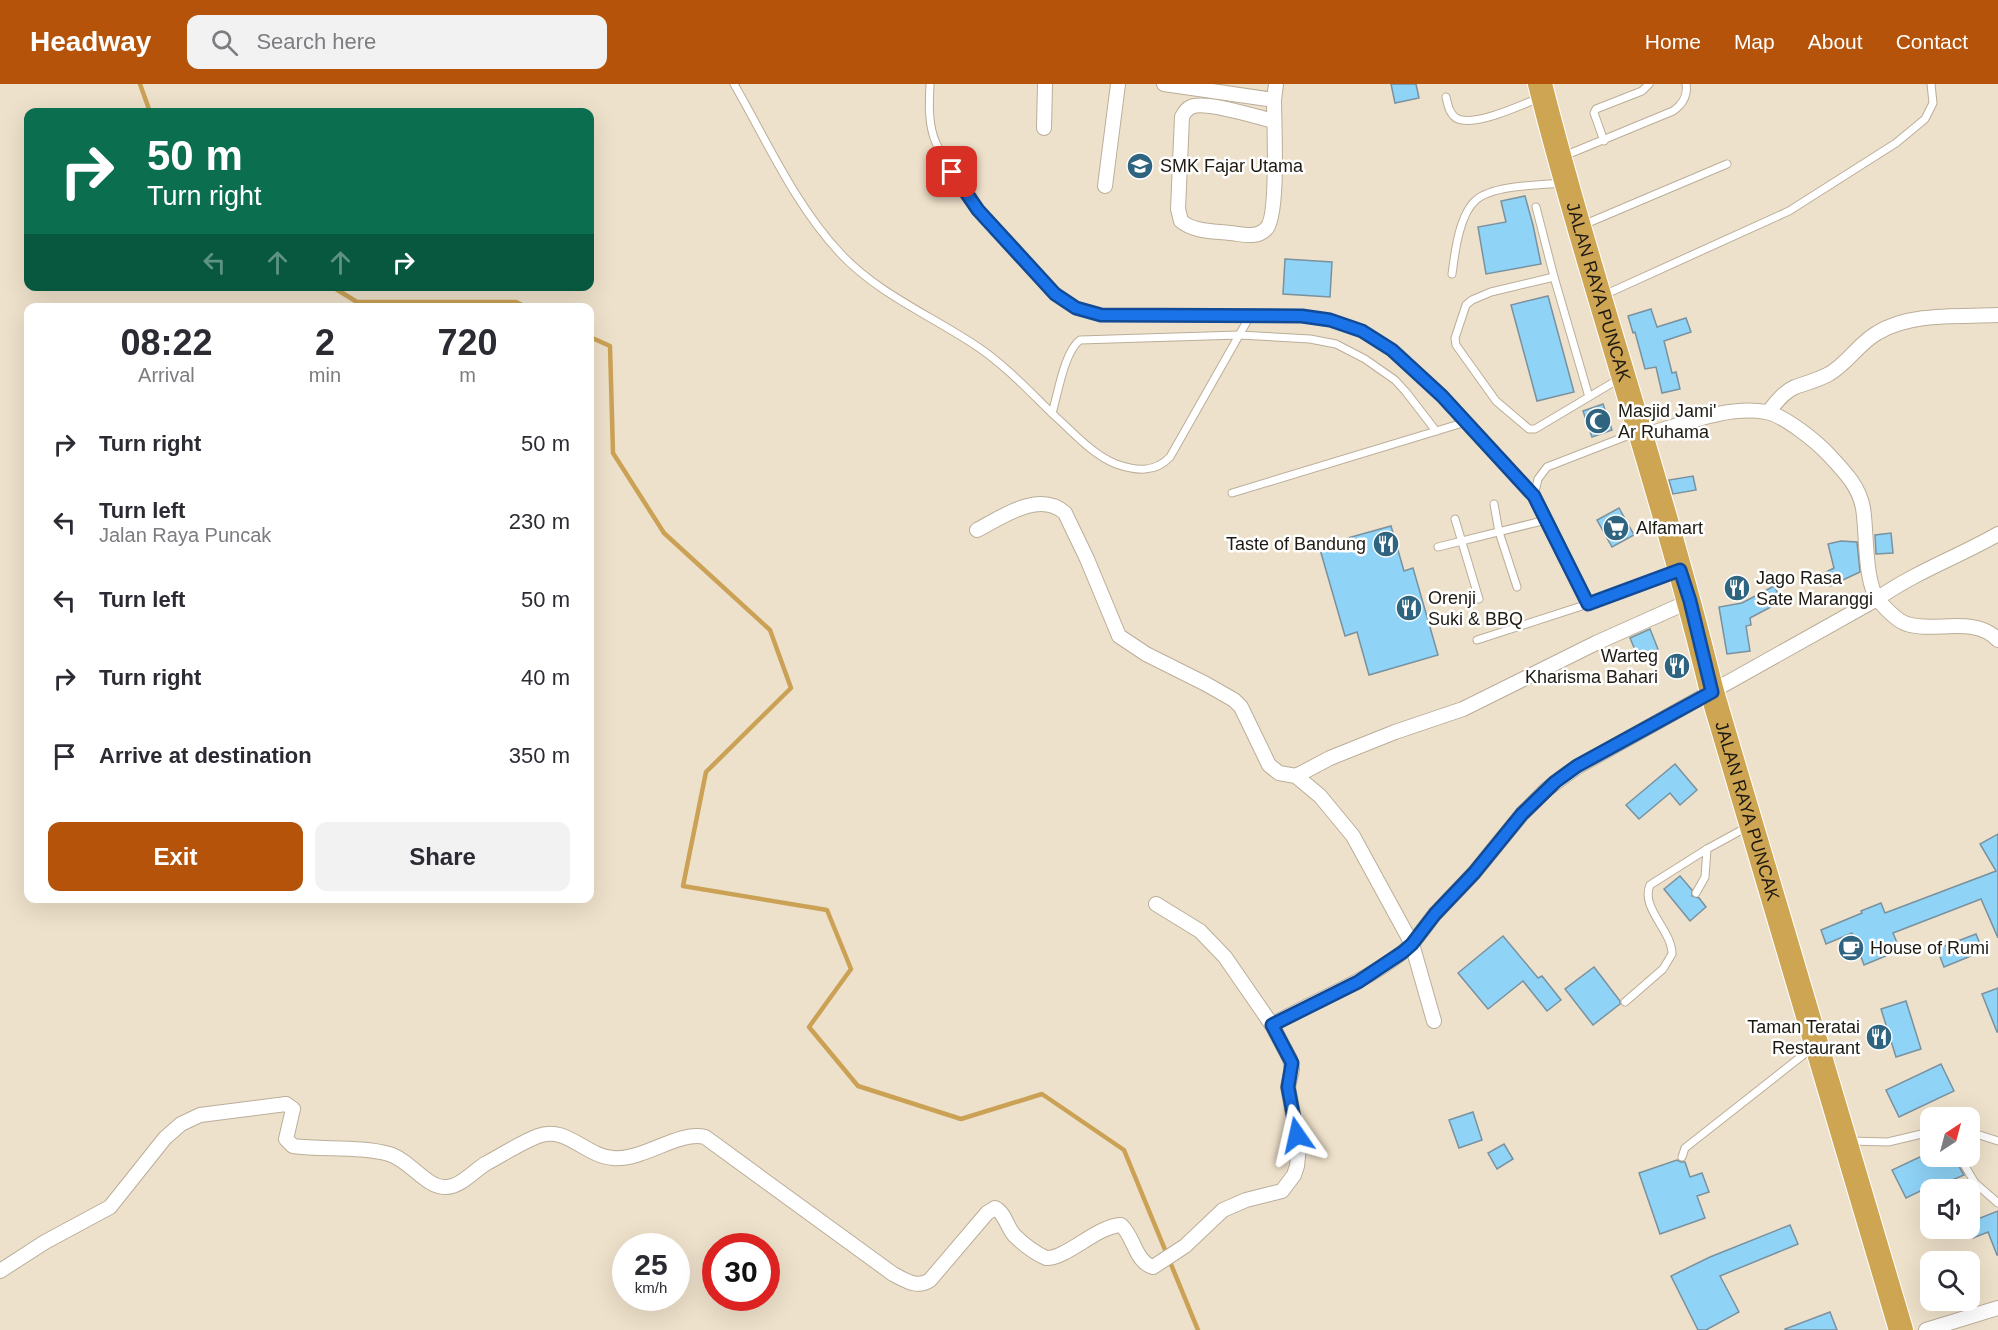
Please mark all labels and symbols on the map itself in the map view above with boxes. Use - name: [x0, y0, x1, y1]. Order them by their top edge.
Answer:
- pin: [926, 146, 977, 197]
- school or university icon: SMK Fajar Utama: [1125, 151, 1155, 181]
- place label: SMK Fajar Utama: [1160, 156, 1304, 176]
- street label: JALAN RAYA PUNCAK: [1562, 200, 1634, 384]
- place label: Masjid Jami' Ar Ruhama: [1618, 401, 1716, 442]
- mosque icon: Masjid Jami' Ar Ruhama: [1583, 406, 1613, 436]
- supermarket icon: Alfamart: [1601, 513, 1631, 543]
- place label: Alfamart: [1636, 518, 1703, 538]
- restaurant icon: Taste of Bandung: [1371, 529, 1401, 559]
- place label: Taste of Bandung: [1226, 534, 1366, 554]
- place label: Jago Rasa Sate Maranggi: [1756, 568, 1873, 609]
- restaurant icon: Jago Rasa Sate Maranggi: [1722, 573, 1752, 603]
- place label: Orenji Suki & BBQ: [1428, 588, 1523, 629]
- restaurant icon: Orenji Suki & BBQ: [1394, 593, 1424, 623]
- place label: Warteg Kharisma Bahari: [1525, 646, 1658, 687]
- restaurant icon: Warteg Kharisma Bahari: [1662, 651, 1692, 681]
- street label: JALAN RAYA PUNCAK: [1711, 719, 1783, 903]
- cafe icon: House of Rumi: [1836, 933, 1866, 963]
- place label: House of Rumi: [1870, 938, 1989, 958]
- place label: Taman Teratai Restaurant: [1747, 1017, 1860, 1058]
- restaurant icon: Taman Teratai Restaurant: [1864, 1022, 1894, 1052]
- position arrow: [1265, 1103, 1329, 1167]
- north arrow: [1920, 1107, 1980, 1167]
- speed limit sign: 30: [702, 1233, 780, 1311]

